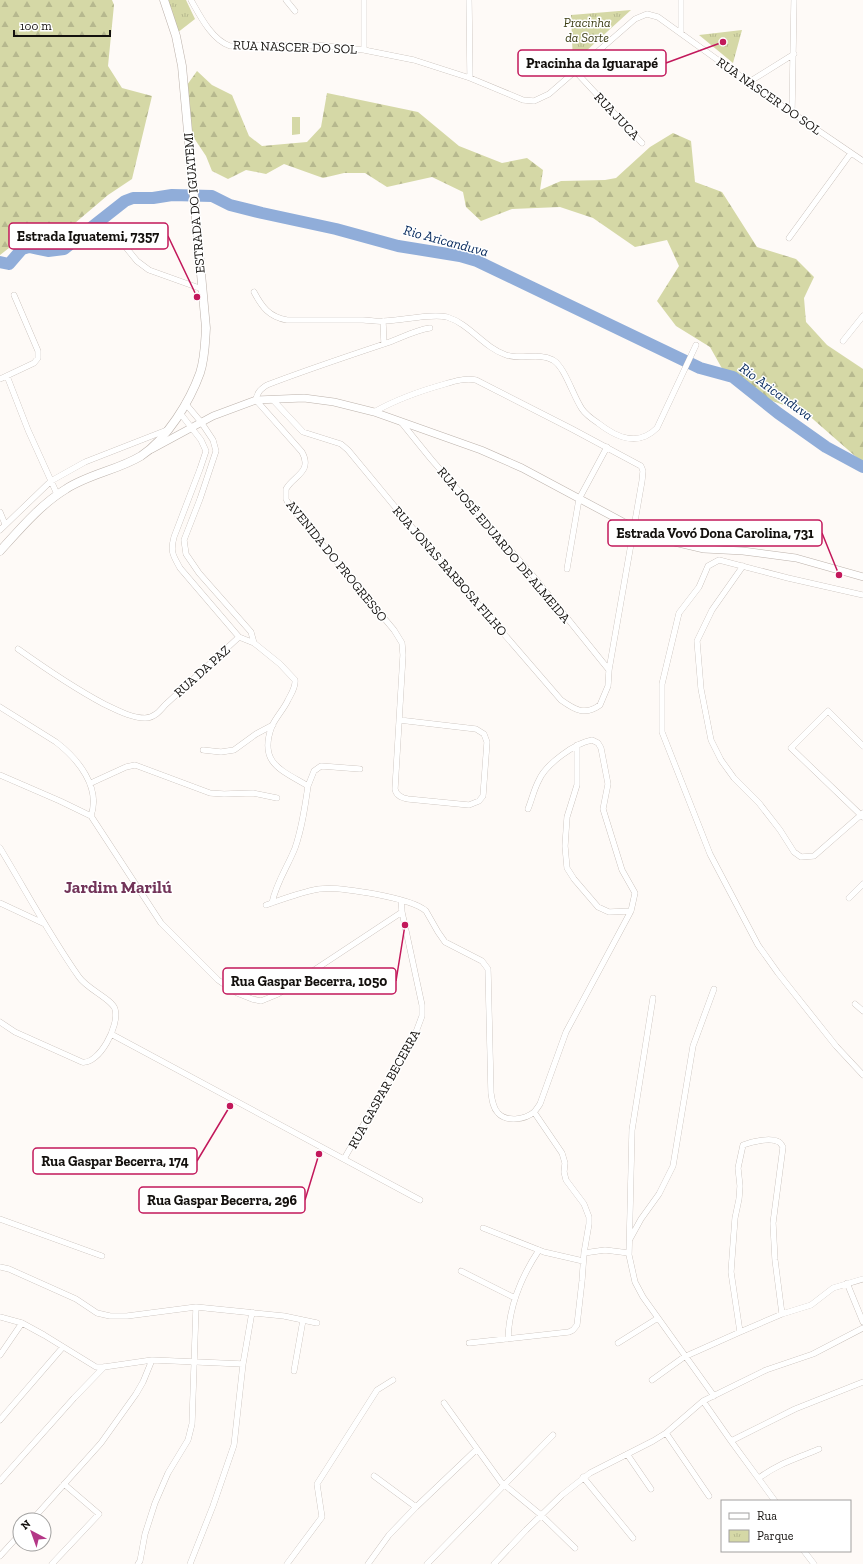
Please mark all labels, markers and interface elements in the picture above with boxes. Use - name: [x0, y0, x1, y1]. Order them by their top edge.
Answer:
- scale bar: [14, 12, 110, 38]
- park label: Pracinha da Sorte: [563, 15, 611, 45]
- text: 100 m: [20, 19, 52, 33]
- street label: RUA NASCER DO SOL: [233, 37, 357, 57]
- callout: Pracinha da Iguarapé: [518, 50, 666, 76]
- street label: RUA NASCER DO SOL: [714, 54, 824, 138]
- text: Pracinha da Iguarapé: [526, 55, 658, 72]
- street label: RUA JUCA: [591, 89, 643, 143]
- street label: ESTRADA DO IGUATEMI: [180, 132, 208, 274]
- water label: Rio Aricanduva: [402, 222, 490, 260]
- callout: Estrada Iguatemi, 7357: [9, 223, 168, 249]
- text: Estrada Iguatemi, 7357: [17, 228, 159, 245]
- water label: Rio Aricanduva: [736, 360, 816, 424]
- street label: RUA JOSÉ EDUARDO DE ALMEIDA: [434, 464, 574, 626]
- street label: AVENIDA DO PROGRESSO: [284, 497, 390, 625]
- street label: RUA JONAS BARBOSA FILHO: [390, 503, 510, 639]
- callout: Estrada Vovó Dona Carolina, 731: [608, 520, 822, 546]
- text: Estrada Vovó Dona Carolina, 731: [616, 525, 814, 542]
- street label: RUA DA PAZ: [171, 642, 233, 700]
- district label: Jardim Marilú: [64, 877, 172, 897]
- callout: Rua Gaspar Becerra, 1050: [223, 968, 396, 994]
- text: Rua Gaspar Becerra, 1050: [231, 973, 387, 990]
- street label: RUA GASPAR BECERRA: [345, 1026, 423, 1151]
- callout: Rua Gaspar Becerra, 174: [33, 1148, 197, 1174]
- text: Rua Gaspar Becerra, 174: [41, 1153, 189, 1170]
- callout: Rua Gaspar Becerra, 296: [139, 1187, 305, 1213]
- text: Rua Gaspar Becerra, 296: [147, 1192, 297, 1209]
- legend: [721, 1500, 851, 1552]
- text: Rua: [757, 1509, 777, 1523]
- north arrow: [12, 1512, 52, 1552]
- text: N: [18, 1517, 34, 1532]
- text: Parque: [757, 1529, 794, 1543]

